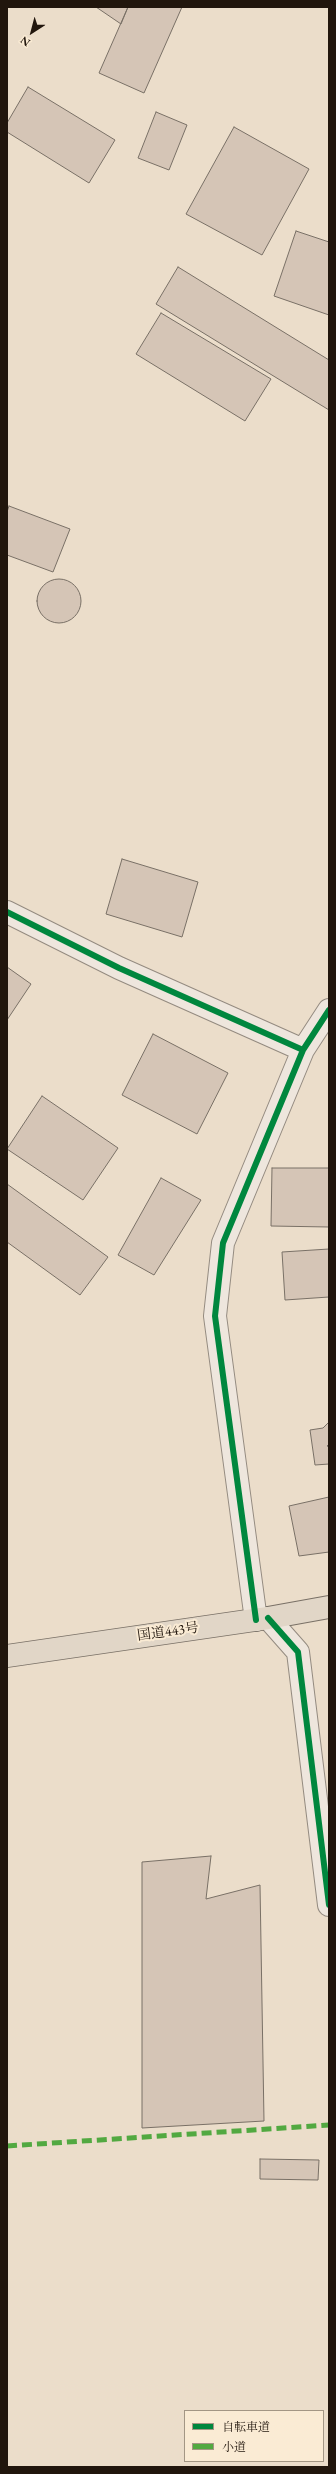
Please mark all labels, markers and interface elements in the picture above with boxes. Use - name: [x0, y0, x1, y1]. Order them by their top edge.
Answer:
- north arrow: [12, 12, 52, 52]
- text: N: [17, 33, 33, 50]
- street label: 国道443号: [136, 1619, 200, 1645]
- legend: [184, 2410, 324, 2462]
- text: 自転車道: [222, 2419, 270, 2435]
- text: 小道: [222, 2439, 246, 2455]

